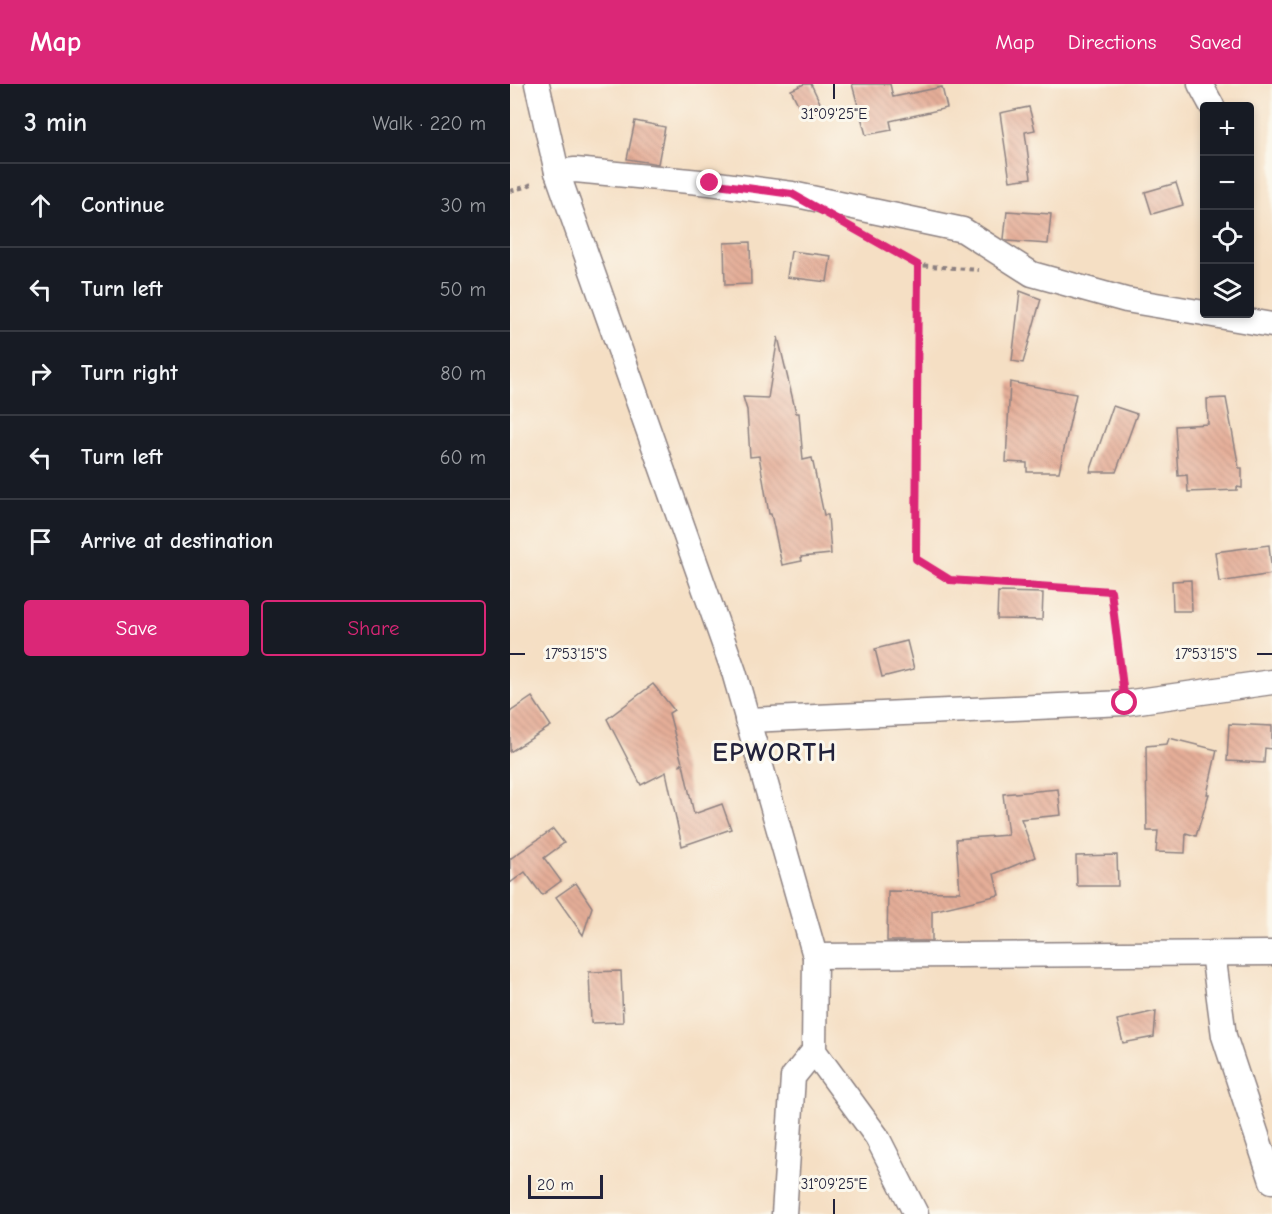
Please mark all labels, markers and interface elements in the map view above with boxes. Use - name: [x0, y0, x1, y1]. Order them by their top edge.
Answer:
- text: Map: [30, 26, 81, 58]
- text: Map: [995, 30, 1035, 54]
- text: Directions: [1068, 30, 1157, 54]
- text: Saved: [1190, 30, 1242, 54]
- map controls: [1200, 102, 1254, 318]
- button: +: [1200, 102, 1254, 156]
- text: 31°09'25"E: [801, 105, 867, 123]
- text: 3 min: [24, 108, 87, 138]
- text: Walk · 220 m: [372, 112, 486, 135]
- button: −: [1200, 156, 1254, 210]
- route end: [696, 169, 722, 195]
- icon: ahead: [24, 189, 57, 222]
- text: Continue: [81, 192, 164, 218]
- text: 30 m: [440, 194, 486, 217]
- button: locate: [1200, 210, 1254, 264]
- button: layers: [1200, 264, 1254, 318]
- icon: left: [24, 273, 57, 306]
- text: Turn left: [81, 276, 163, 302]
- text: 50 m: [440, 278, 486, 301]
- icon: right: [24, 357, 57, 390]
- text: Turn right: [81, 360, 178, 386]
- text: 80 m: [440, 362, 486, 385]
- icon: left: [24, 441, 57, 474]
- text: Turn left: [81, 444, 163, 470]
- text: 60 m: [440, 446, 486, 469]
- icon: arrive: [24, 525, 57, 558]
- text: Arrive at destination: [81, 528, 273, 554]
- button: Save: [24, 600, 249, 656]
- button: Share: [261, 600, 486, 656]
- text: 17°53'15"S: [545, 645, 607, 663]
- text: 17°53'15"S: [1175, 645, 1237, 663]
- route start: [1111, 689, 1137, 715]
- district label: EPWORTH: [712, 738, 838, 768]
- scale bar: [528, 1172, 603, 1200]
- text: 31°09'25"E: [801, 1175, 867, 1193]
- text: 20 m: [537, 1176, 574, 1194]

